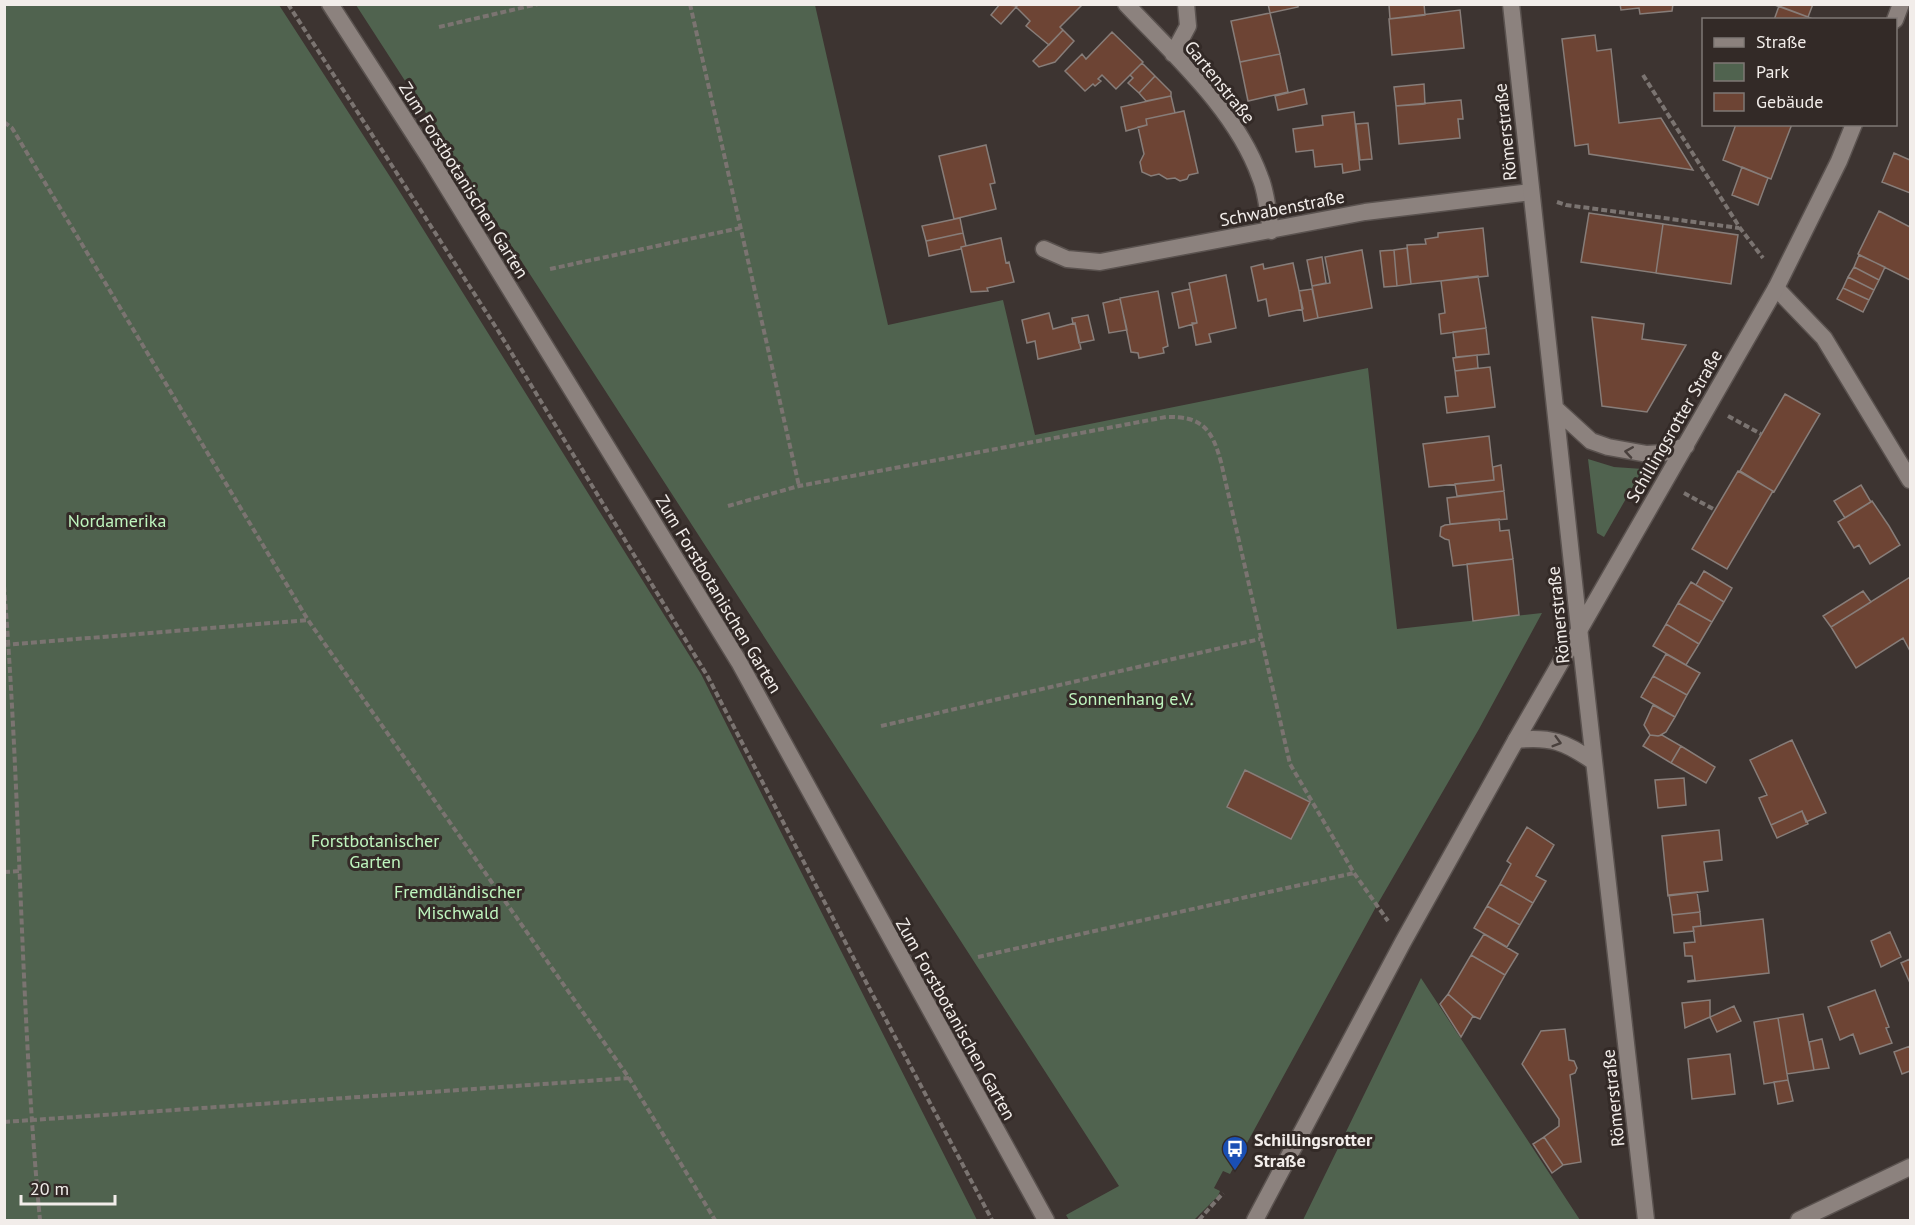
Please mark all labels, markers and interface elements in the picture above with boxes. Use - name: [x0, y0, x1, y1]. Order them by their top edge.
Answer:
- legend: [1702, 18, 1897, 126]
- text: Straße: [1756, 30, 1807, 53]
- street label: Gartenstraße: [1180, 36, 1260, 128]
- text: Park: [1756, 60, 1789, 83]
- street label: Zum Forstbotanischen Garten: [394, 78, 534, 282]
- street label: Römerstraße: [1488, 82, 1522, 182]
- text: Gebäude: [1756, 90, 1823, 113]
- street label: Schwabenstraße: [1218, 185, 1346, 231]
- street label: Schillingsrotter Straße: [1621, 345, 1727, 507]
- one-way arrow: [1624, 446, 1633, 458]
- street label: Zum Forstbotanischen Garten: [651, 491, 787, 697]
- park label: Nordamerika: [68, 509, 166, 532]
- street label: Römerstraße: [1541, 565, 1575, 665]
- park label: Sonnenhang e.V.: [1068, 687, 1194, 710]
- one-way arrow: [1551, 735, 1562, 747]
- park label: Forstbotanischer Garten: [311, 829, 439, 873]
- park label: Fremdländischer Mischwald: [394, 880, 522, 924]
- street label: Zum Forstbotanischen Garten: [891, 914, 1021, 1124]
- street label: Römerstraße: [1596, 1048, 1630, 1148]
- place label: Schillingsrotter Straße: [1254, 1128, 1373, 1172]
- bus stop icon: Schillingsrotter Straße: [1220, 1134, 1250, 1172]
- scale bar: [21, 1168, 116, 1206]
- text: 20 m: [30, 1177, 69, 1200]

